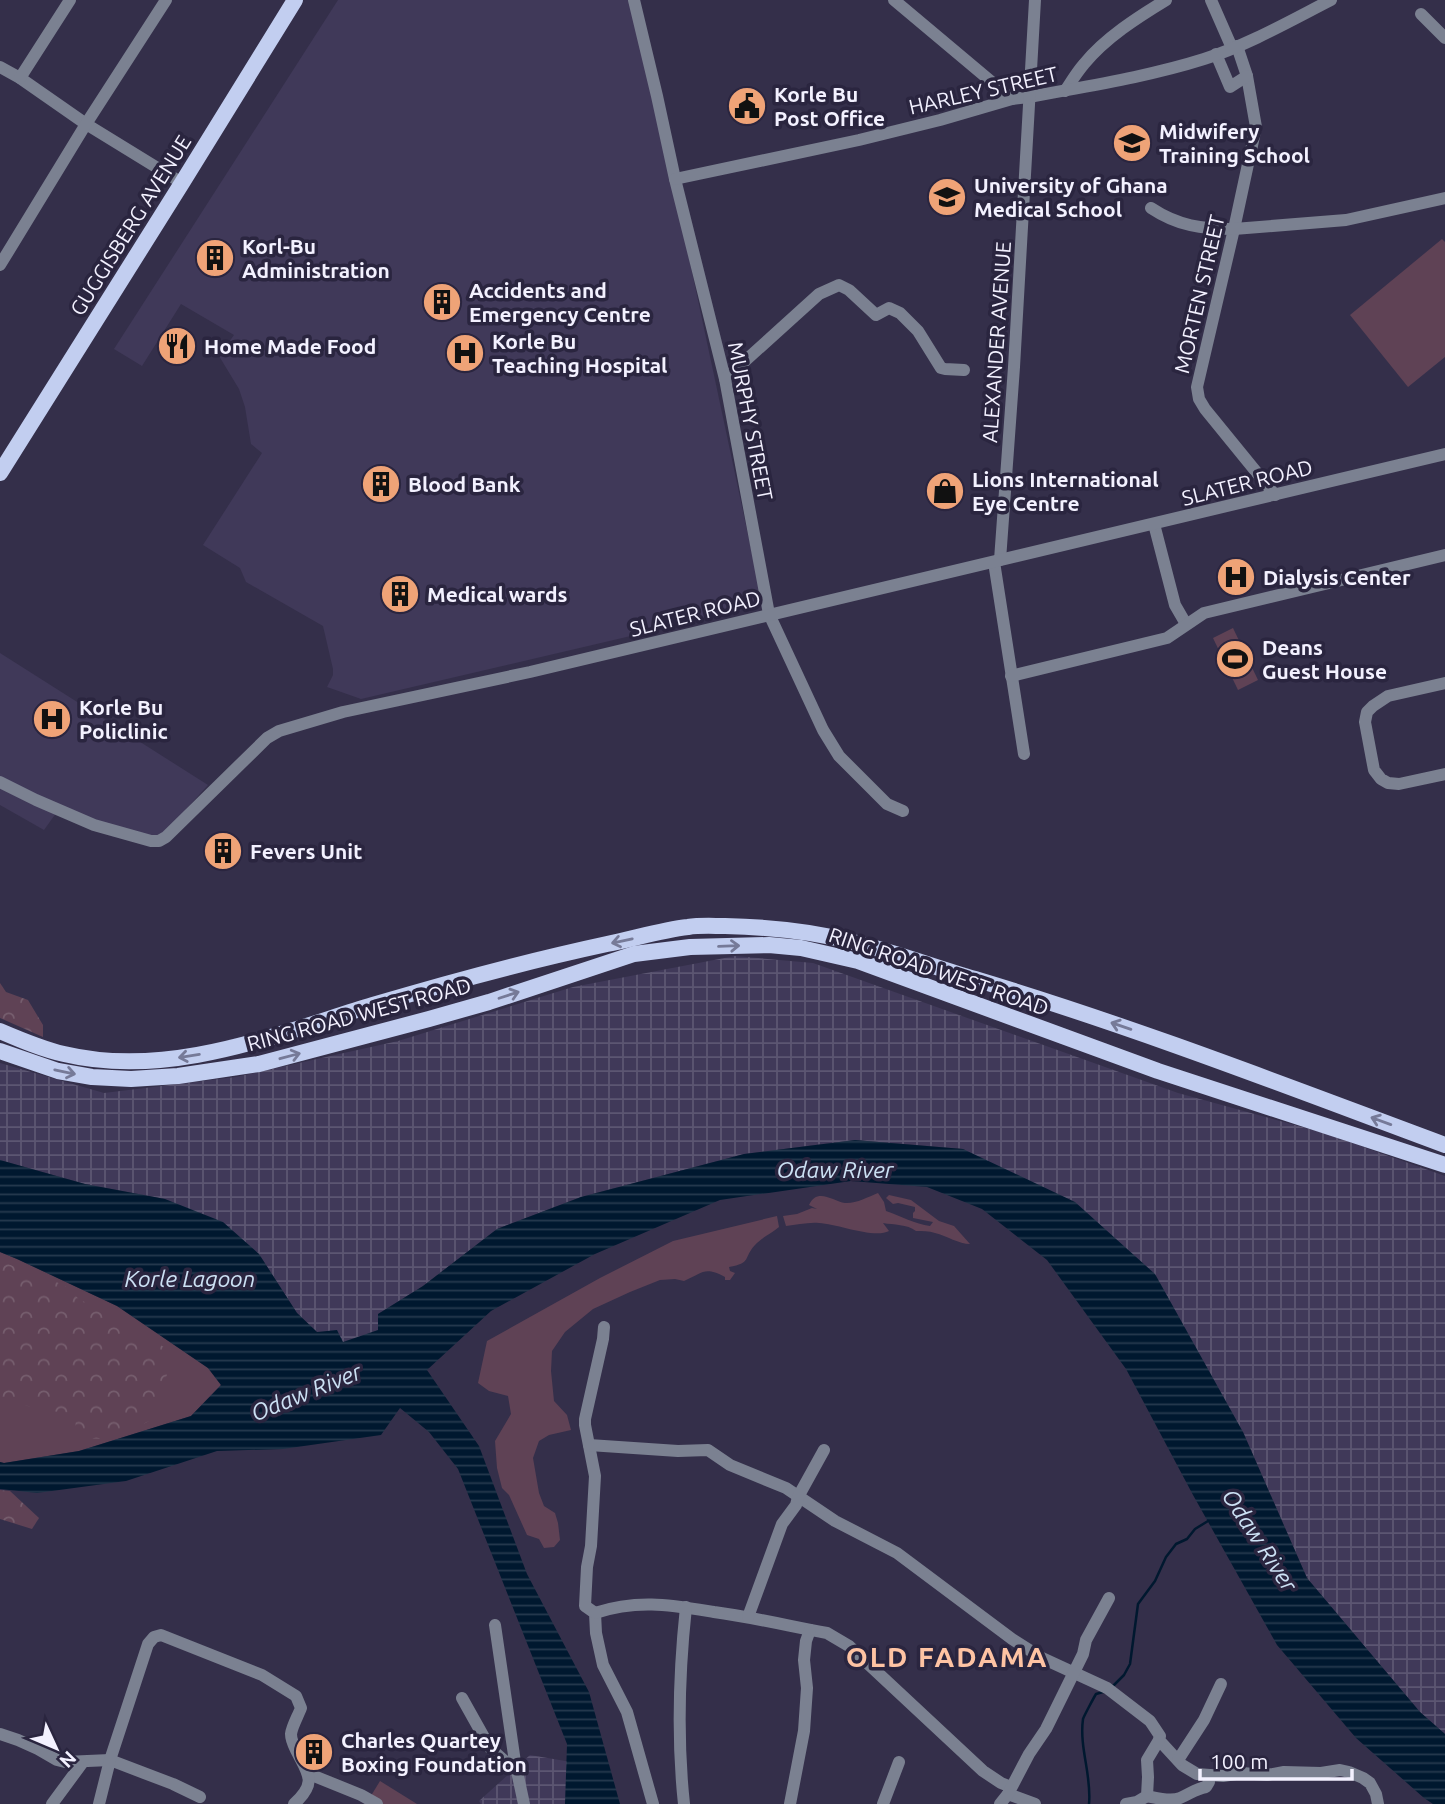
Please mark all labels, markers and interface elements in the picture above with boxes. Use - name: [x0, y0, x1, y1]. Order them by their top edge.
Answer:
- street label: HARLEY STREET: [906, 61, 1060, 119]
- place label: Korle Bu Post Office: [774, 82, 885, 130]
- public building icon: Korle Bu Post Office: [726, 85, 768, 127]
- place label: Midwifery Training School: [1159, 119, 1310, 167]
- school or university icon: Midwifery Training School: [1111, 122, 1153, 164]
- street label: GUGGISBERG AVENUE: [65, 130, 195, 320]
- place label: University of Ghana Medical School: [974, 173, 1168, 221]
- school or university icon: University of Ghana Medical School: [926, 176, 968, 218]
- street label: MORTEN STREET: [1169, 212, 1229, 376]
- place label: Korl-Bu Administration: [242, 234, 390, 282]
- building icon: Korl-Bu Administration: [194, 237, 236, 279]
- street label: ALEXANDER AVENUE: [977, 241, 1015, 443]
- place label: Accidents and Emergency Centre: [469, 278, 651, 326]
- building icon: Accidents and Emergency Centre: [421, 281, 463, 323]
- restaurant icon: Home Made Food: [156, 325, 198, 367]
- place label: Korle Bu Teaching Hospital: [492, 329, 667, 377]
- hospital icon: Korle Bu Teaching Hospital: [444, 332, 486, 374]
- place label: Home Made Food: [204, 334, 376, 358]
- street label: MURPHY STREET: [724, 340, 778, 503]
- street label: SLATER ROAD: [1179, 454, 1315, 510]
- building icon: Blood Bank: [360, 463, 402, 505]
- place label: Lions International Eye Centre: [972, 467, 1159, 515]
- shop icon: Lions International Eye Centre: [924, 470, 966, 512]
- place label: Blood Bank: [408, 472, 521, 496]
- hospital icon: Dialysis Center: [1215, 556, 1257, 598]
- place label: Dialysis Center: [1263, 565, 1411, 589]
- building icon: Medical wards: [379, 573, 421, 615]
- place label: Medical wards: [427, 582, 568, 606]
- street label: SLATER ROAD: [627, 585, 763, 641]
- place label: Deans Guest House: [1262, 635, 1387, 683]
- sports icon: Deans Guest House: [1214, 638, 1256, 680]
- place label: Korle Bu Policlinic: [79, 695, 168, 743]
- hospital icon: Korle Bu Policlinic: [31, 698, 73, 740]
- building icon: Fevers Unit: [202, 830, 244, 872]
- place label: Fevers Unit: [250, 839, 362, 863]
- street label: RING ROAD WEST ROAD: [826, 922, 1052, 1020]
- one-way arrow: [611, 935, 634, 948]
- one-way arrow: [717, 939, 740, 952]
- street label: RING ROAD WEST ROAD: [244, 973, 474, 1055]
- one-way arrow: [498, 988, 520, 1001]
- one-way arrow: [1111, 1019, 1133, 1031]
- one-way arrow: [178, 1049, 201, 1063]
- one-way arrow: [278, 1049, 301, 1062]
- one-way arrow: [53, 1065, 76, 1079]
- one-way arrow: [1370, 1114, 1392, 1126]
- water label: Odaw River: [776, 1157, 895, 1182]
- water label: Korle Lagoon: [125, 1266, 255, 1291]
- water label: Odaw River: [247, 1358, 366, 1426]
- water label: Odaw River: [1218, 1484, 1303, 1597]
- district label: OLD FADAMA: [846, 1641, 1048, 1672]
- north arrow: [21, 1713, 91, 1783]
- place label: Charles Quartey Boxing Foundation: [341, 1728, 527, 1776]
- building icon: Charles Quartey Boxing Foundation: [293, 1731, 335, 1773]
- scale bar: [1200, 1738, 1352, 1782]
- text: N: [55, 1747, 81, 1773]
- text: 100 m: [1210, 1749, 1268, 1773]

